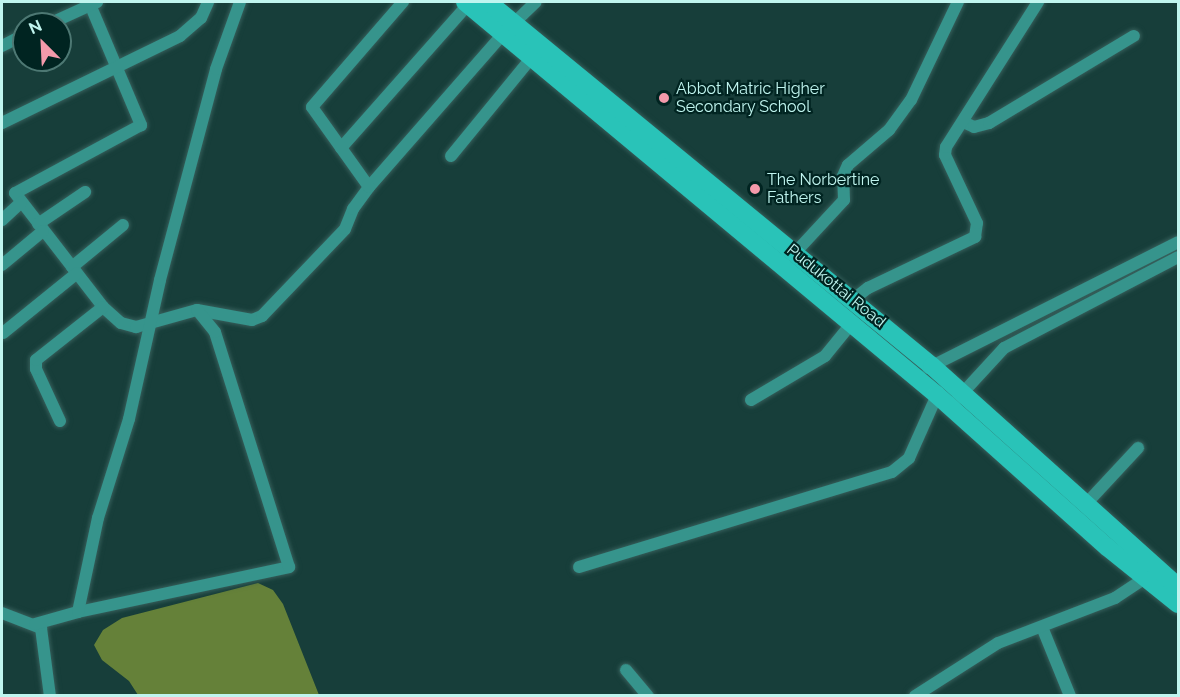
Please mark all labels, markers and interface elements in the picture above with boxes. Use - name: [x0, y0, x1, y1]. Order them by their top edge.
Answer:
- north arrow: [12, 12, 72, 72]
- text: N: [26, 16, 45, 38]
- place label: Abbot Matric Higher Secondary School: [676, 79, 825, 117]
- marker: Abbot Matric Higher Secondary School: [657, 91, 671, 105]
- place label: The Norbertine Fathers: [767, 170, 879, 208]
- marker: The Norbertine Fathers: [748, 182, 762, 196]
- street label: Pudukottai Road: [783, 240, 889, 332]

